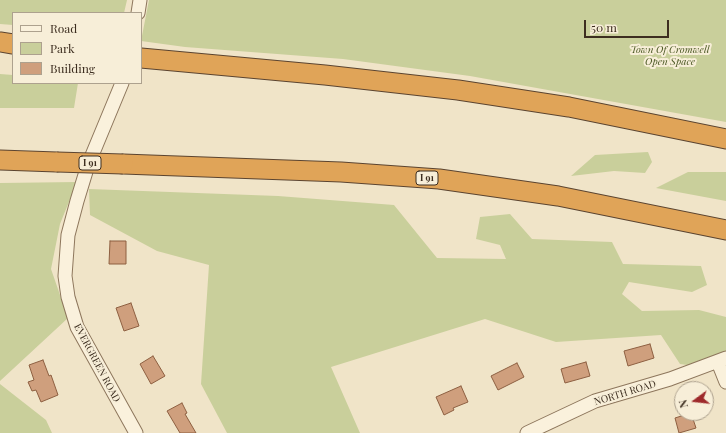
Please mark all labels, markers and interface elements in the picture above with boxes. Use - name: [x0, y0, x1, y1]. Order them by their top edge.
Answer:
- legend: [12, 12, 142, 84]
- scale bar: [586, 12, 671, 38]
- text: 50 m: [591, 19, 617, 35]
- text: Road: [50, 20, 77, 36]
- text: Park: [50, 40, 75, 56]
- park label: Town Of Cromwell Open Space: [631, 44, 709, 68]
- text: Building: [50, 60, 95, 76]
- road number: I 91: [79, 156, 101, 170]
- road number: I 91: [416, 171, 438, 185]
- street label: EVERGREEN ROAD: [71, 322, 123, 404]
- street label: NORTH ROAD: [593, 378, 657, 408]
- north arrow: [674, 381, 714, 421]
- text: N: [675, 398, 691, 410]

